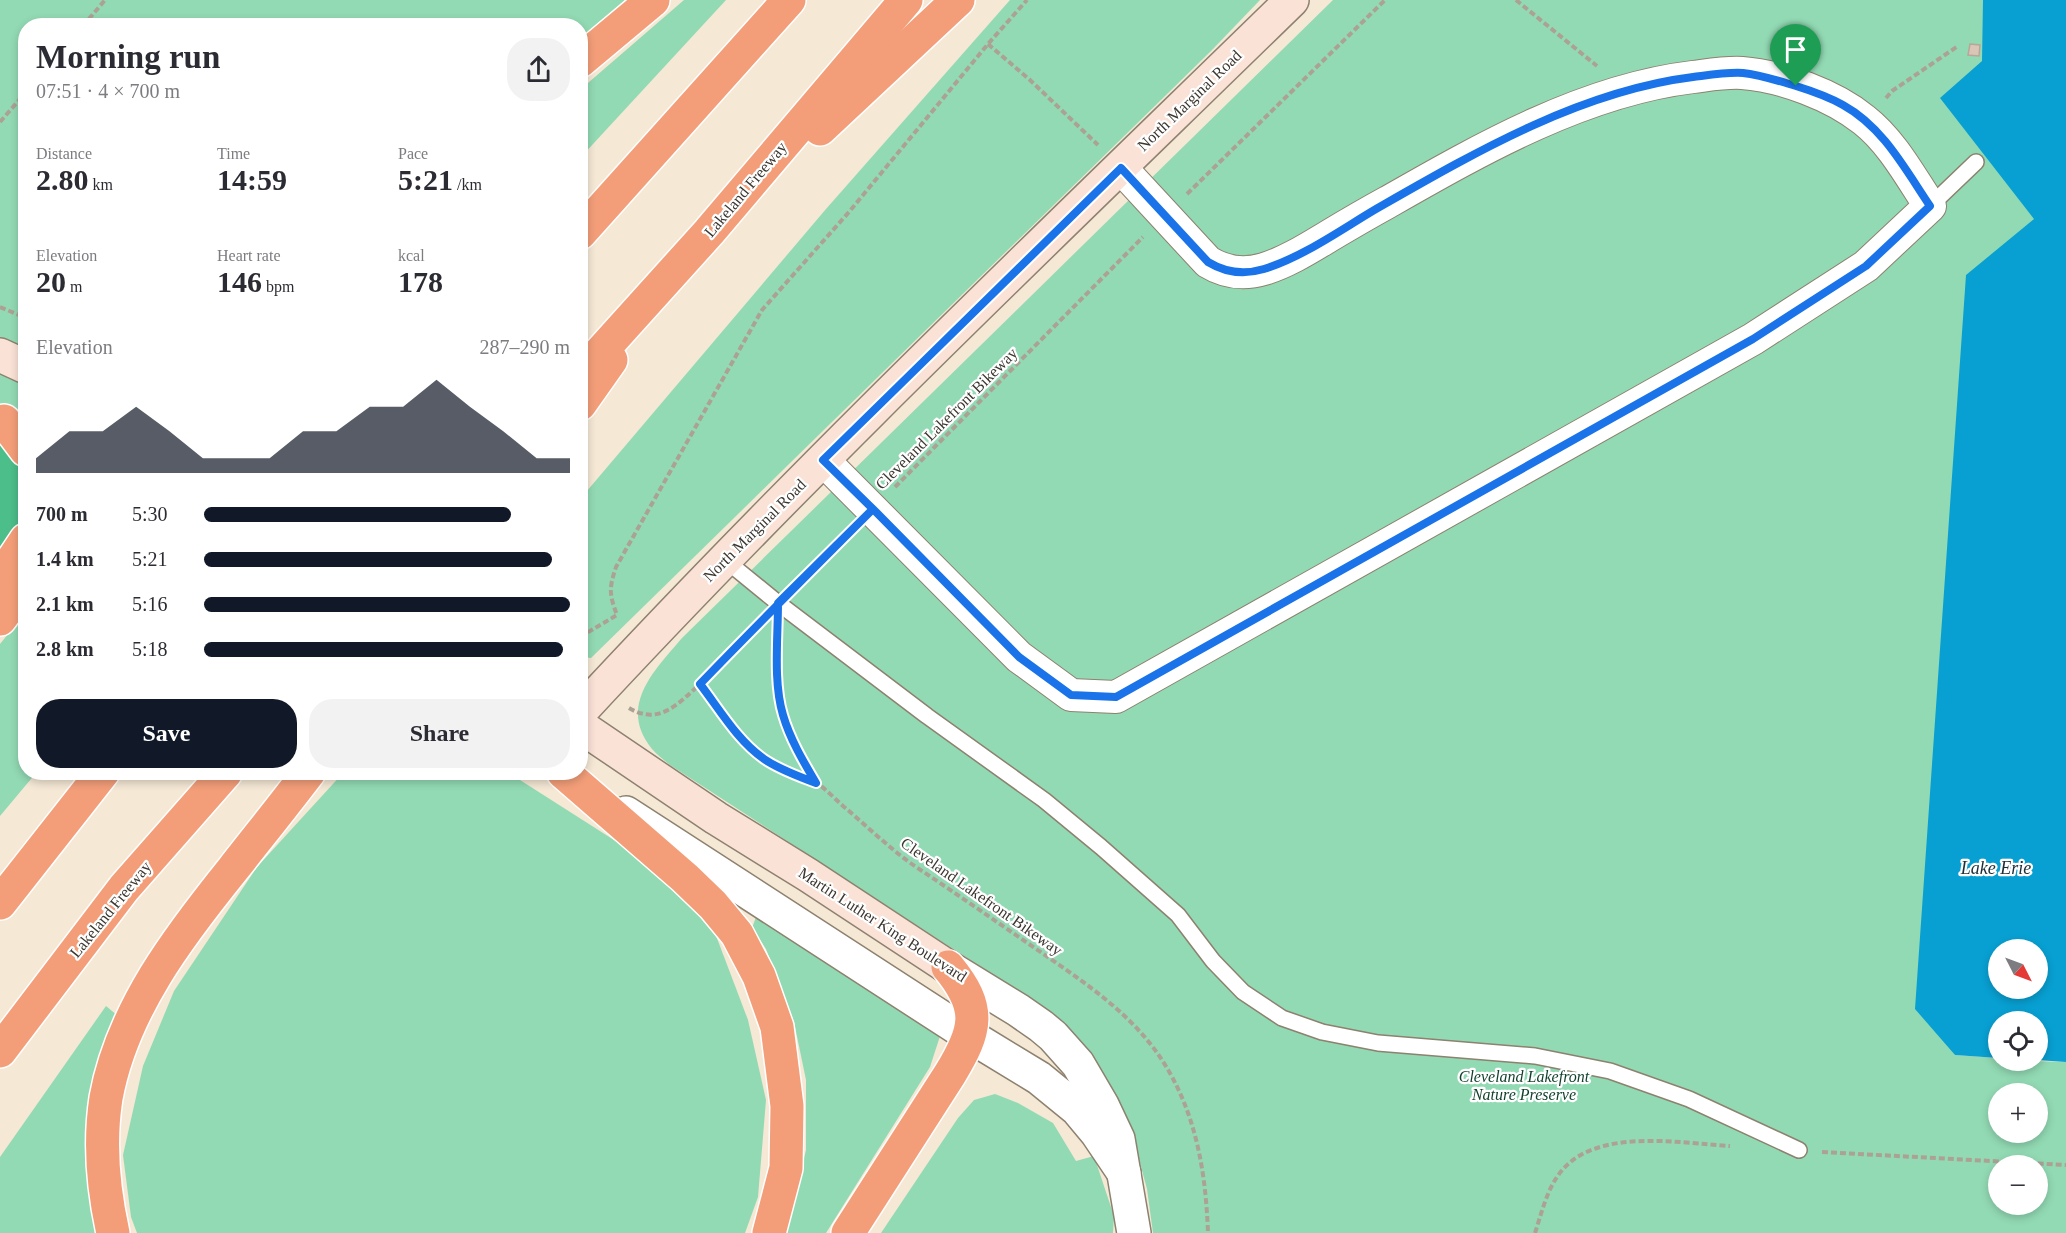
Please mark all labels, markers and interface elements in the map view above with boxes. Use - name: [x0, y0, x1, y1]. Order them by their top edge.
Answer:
- pin: [1770, 24, 1821, 86]
- icon: arrive: [1779, 33, 1812, 66]
- button: share: [507, 38, 570, 101]
- text: Morning run: [36, 39, 220, 75]
- street label: North Marginal Road: [1134, 46, 1245, 155]
- text: 07:51 · 4 × 700 m: [36, 80, 180, 102]
- street label: Lakeland Freeway: [701, 138, 791, 241]
- text: Distance: [36, 145, 92, 162]
- text: Time: [217, 145, 250, 162]
- text: Pace: [398, 145, 428, 162]
- text: 2.80: [36, 163, 89, 196]
- text: 14:59: [217, 163, 287, 196]
- text: 5:21: [398, 163, 453, 196]
- text: km: [89, 176, 113, 193]
- text: /km: [453, 176, 482, 193]
- text: Elevation: [36, 247, 97, 264]
- text: Heart rate: [217, 247, 281, 264]
- text: kcal: [398, 247, 425, 264]
- text: 20: [36, 265, 66, 298]
- text: 146: [217, 265, 262, 298]
- text: 178: [398, 265, 443, 298]
- text: m: [66, 278, 82, 295]
- text: bpm: [262, 278, 294, 295]
- text: Elevation: [36, 336, 113, 358]
- text: 287–290 m: [479, 336, 570, 358]
- street label: Cleveland Lakefront Bikeway: [872, 344, 1021, 493]
- street label: North Marginal Road: [700, 476, 810, 586]
- text: 700 m: [36, 503, 88, 525]
- text: 5:30: [132, 503, 168, 525]
- text: 1.4 km: [36, 548, 94, 570]
- text: 5:21: [132, 548, 168, 570]
- text: 2.1 km: [36, 593, 94, 615]
- text: 5:16: [132, 593, 168, 615]
- text: 2.8 km: [36, 638, 94, 660]
- text: 5:18: [132, 638, 168, 660]
- button: Save: [36, 699, 297, 768]
- button: Share: [309, 699, 570, 768]
- street label: Cleveland Lakefront Bikeway: [897, 834, 1066, 959]
- street label: Lakeland Freeway: [66, 858, 155, 961]
- water label: Lake Erie: [1960, 858, 2031, 878]
- street label: Martin Luther King Boulevard: [795, 864, 970, 986]
- north arrow: [1988, 939, 2048, 999]
- map controls: [1988, 939, 2048, 1215]
- button: locate: [1988, 1011, 2048, 1071]
- park label: Cleveland Lakefront Nature Preserve: [1459, 1068, 1590, 1103]
- button: +: [1988, 1083, 2048, 1143]
- button: −: [1988, 1155, 2048, 1215]

